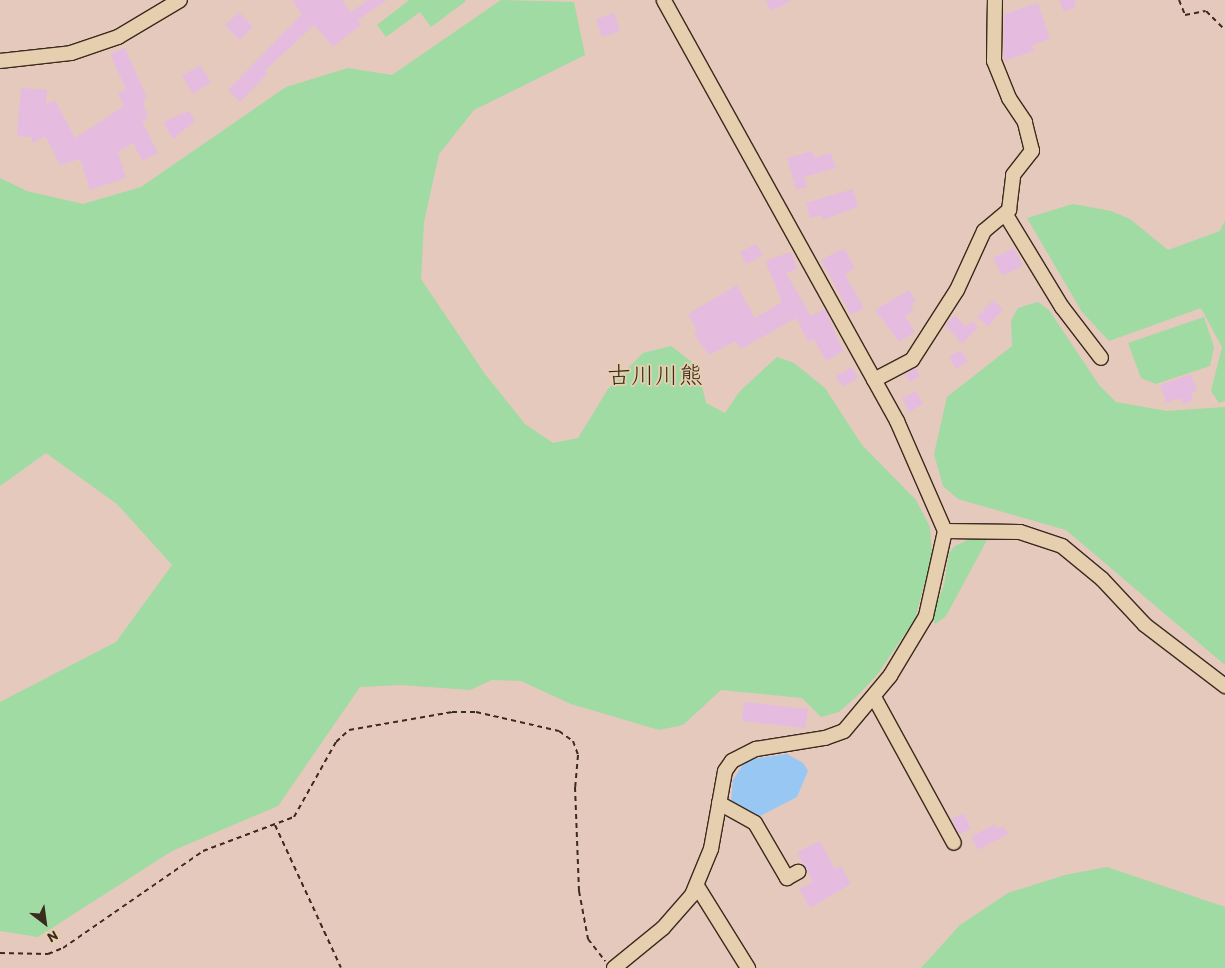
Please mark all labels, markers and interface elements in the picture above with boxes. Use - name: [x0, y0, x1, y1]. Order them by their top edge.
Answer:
- district label: 古川川熊: [607, 361, 703, 389]
- north arrow: [20, 898, 70, 948]
- text: N: [44, 927, 61, 946]

